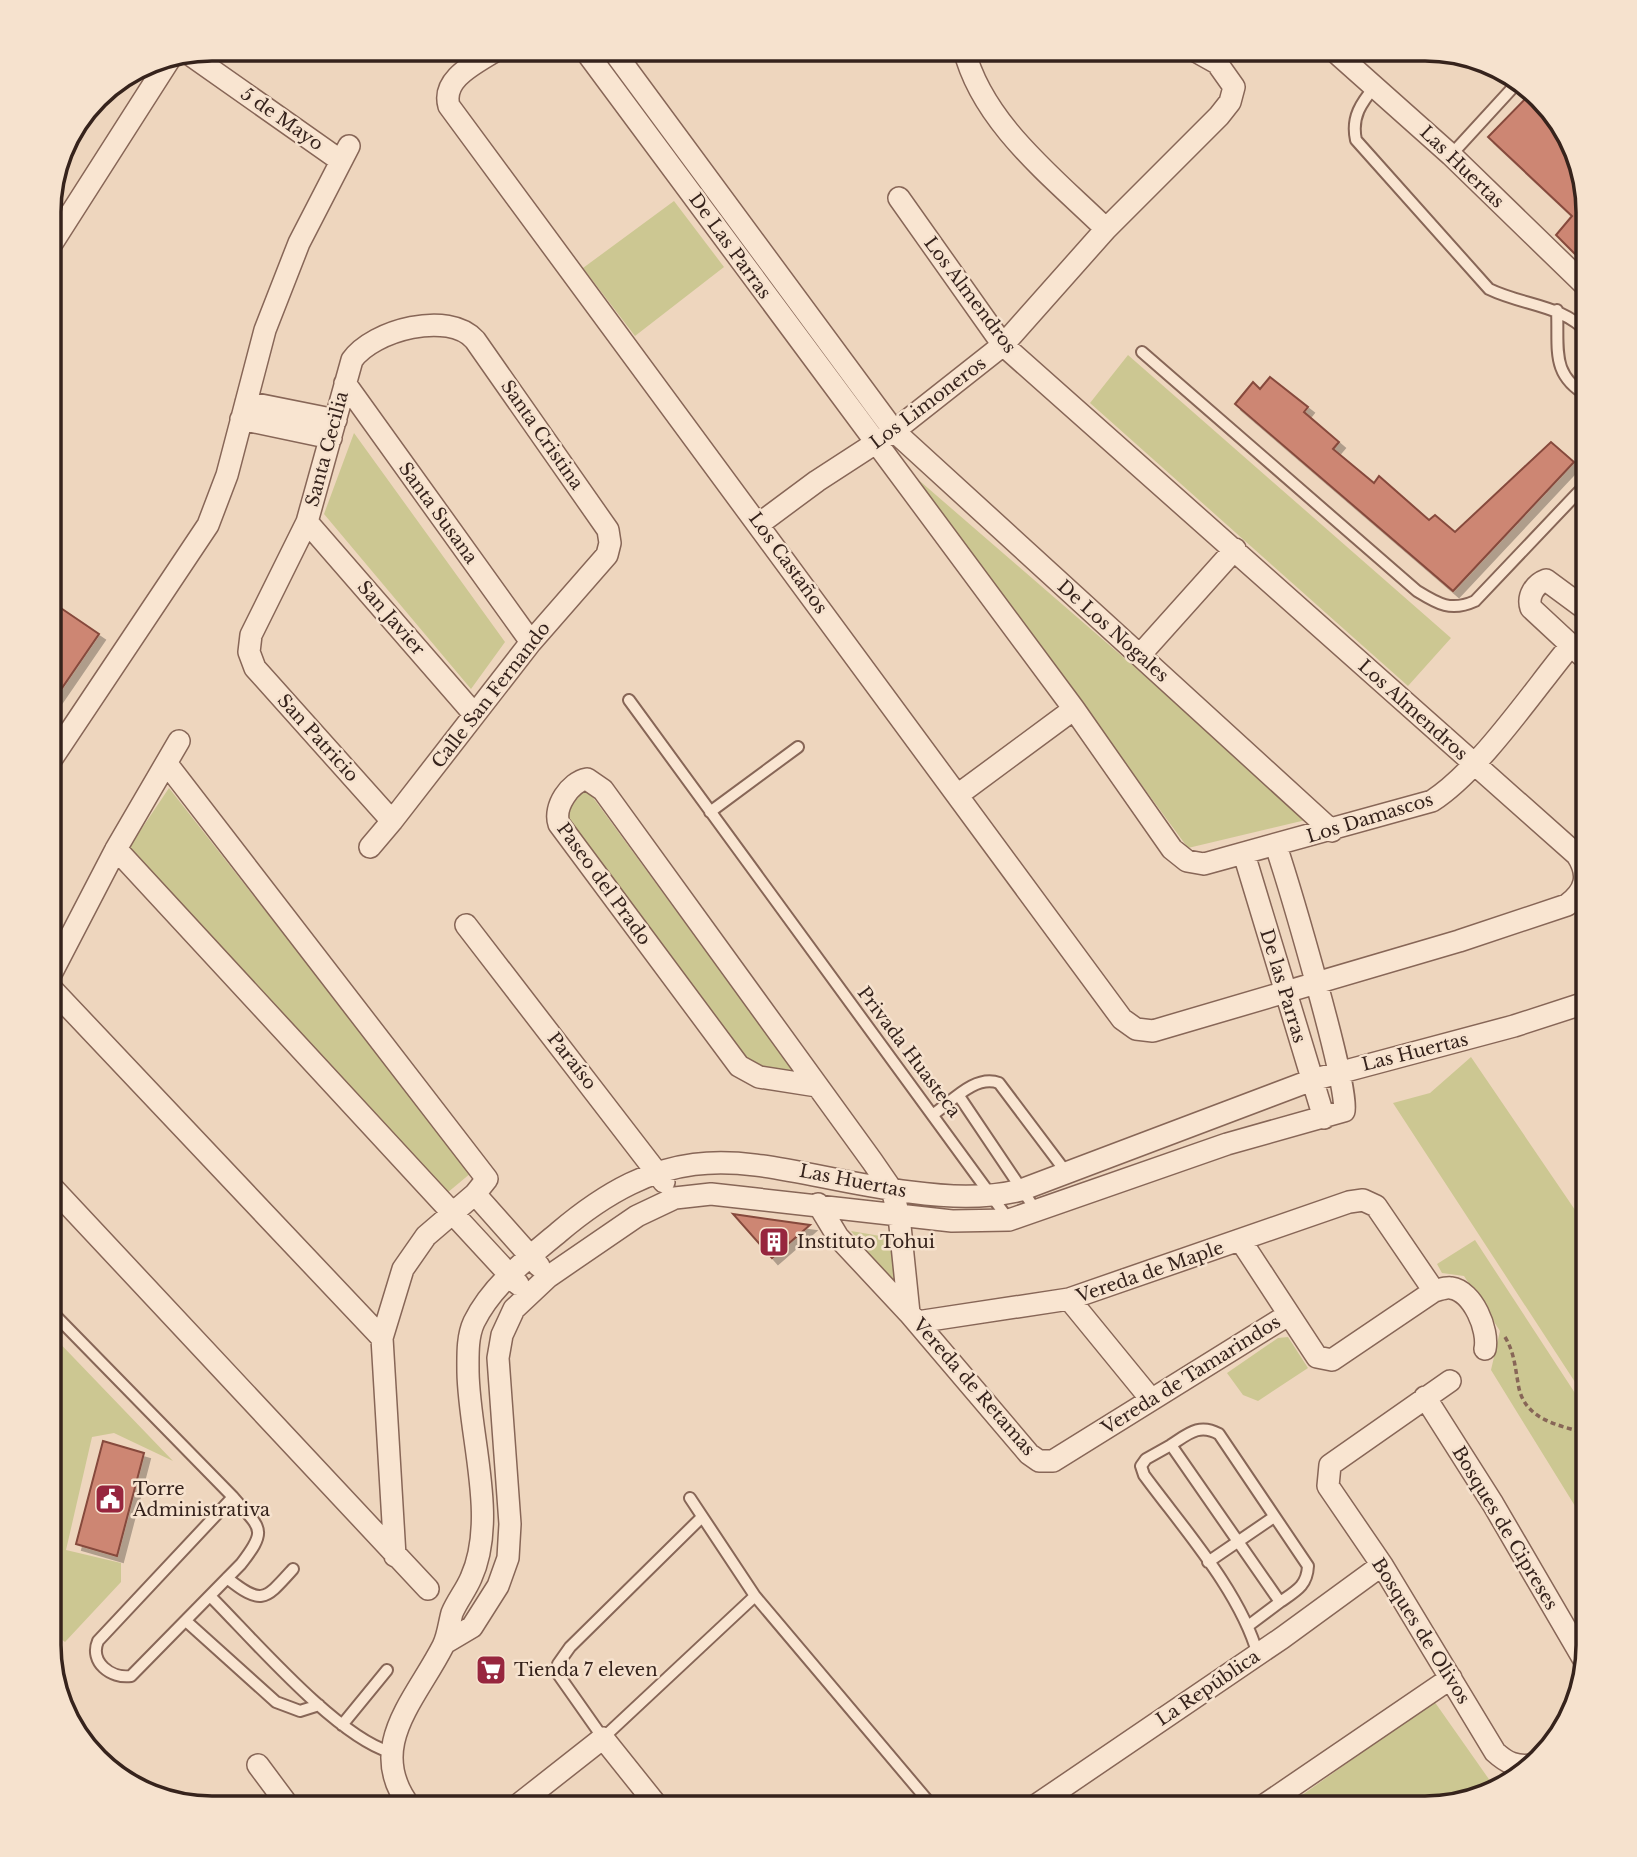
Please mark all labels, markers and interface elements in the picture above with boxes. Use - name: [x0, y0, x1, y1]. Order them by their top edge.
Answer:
- street label: 5 de Mayo: [237, 83, 327, 155]
- street label: Las Huertas: [1415, 121, 1509, 213]
- street label: De Las Parras: [684, 189, 776, 303]
- street label: Los Almendros: [919, 233, 1021, 357]
- street label: Los Limoneros: [866, 352, 990, 454]
- street label: Santa Cristina: [496, 376, 588, 494]
- street label: Santa Cecilia: [301, 389, 353, 509]
- street label: Santa Susana: [394, 458, 482, 568]
- street label: Los Castaños: [744, 508, 832, 618]
- street label: De Los Nogales: [1053, 575, 1173, 687]
- street label: San Javier: [353, 576, 430, 660]
- street label: Calle San Fernando: [427, 617, 555, 773]
- street label: Los Almendros: [1354, 655, 1472, 765]
- street label: San Patricio: [273, 690, 363, 786]
- street label: Los Damascos: [1304, 788, 1436, 848]
- street label: Paseo del Prado: [552, 819, 656, 949]
- street label: De las Parras: [1255, 926, 1311, 1046]
- street label: Privada Huasteca: [853, 982, 965, 1122]
- street label: Paraíso: [543, 1028, 601, 1094]
- street label: Las Huertas: [1360, 1028, 1470, 1076]
- street label: Las Huertas: [798, 1160, 908, 1202]
- building icon: Instituto Tohui: [757, 1225, 791, 1259]
- place label: Instituto Tohui: [797, 1231, 935, 1253]
- street label: Vereda de Maple: [1073, 1236, 1227, 1308]
- street label: Vereda de Tamarindos: [1097, 1311, 1285, 1440]
- street label: Vereda de Retamas: [908, 1313, 1040, 1460]
- street label: Bosques de Cipreses: [1447, 1442, 1563, 1614]
- place label: Torre Administrativa: [132, 1478, 270, 1521]
- public building icon: Torre Administrativa: [93, 1482, 127, 1516]
- street label: Bosques de Olivos: [1367, 1554, 1475, 1708]
- street label: La República: [1152, 1645, 1264, 1731]
- supermarket icon: Tienda 7 eleven: [474, 1653, 508, 1687]
- place label: Tienda 7 eleven: [514, 1659, 658, 1681]

